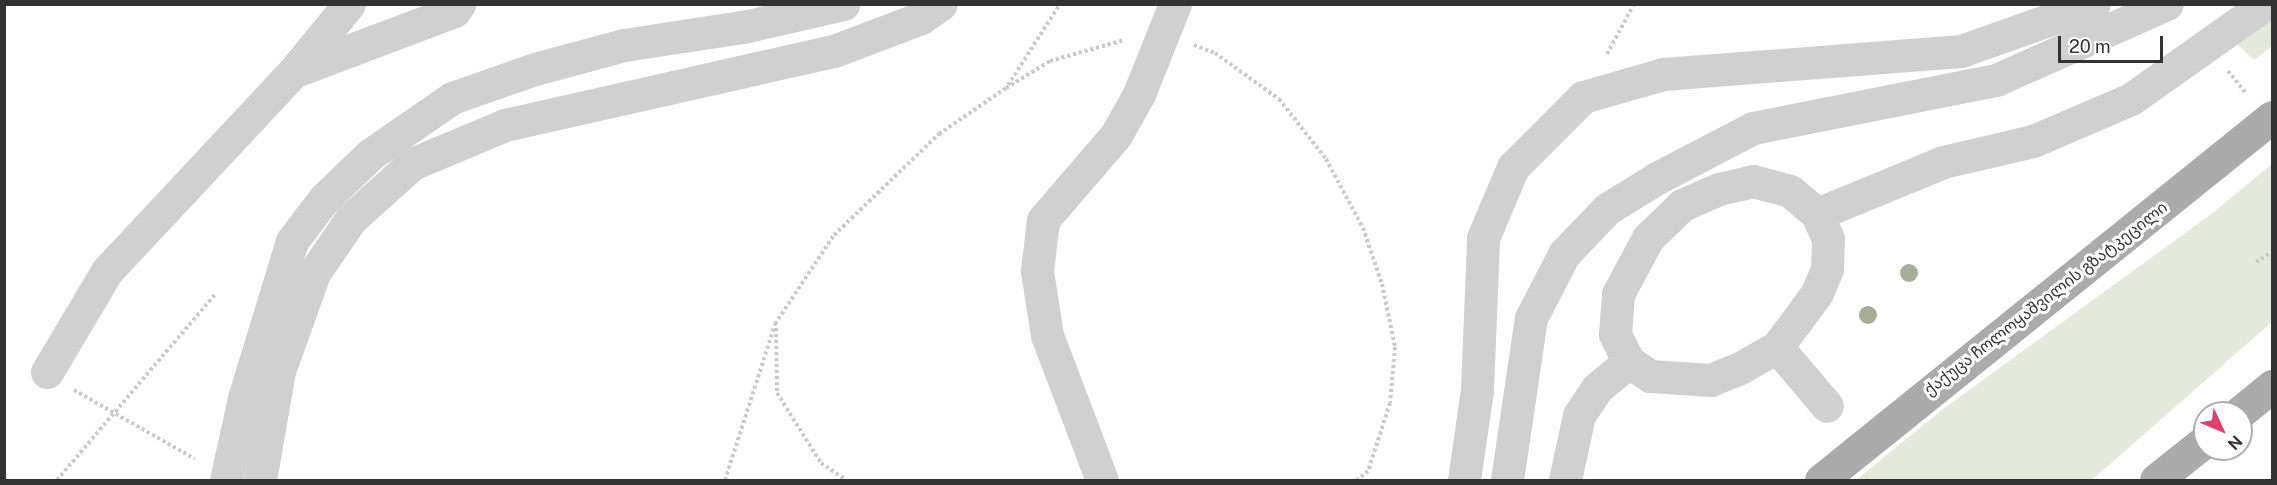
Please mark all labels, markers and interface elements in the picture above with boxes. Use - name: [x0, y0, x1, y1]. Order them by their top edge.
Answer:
- scale bar: [2061, 24, 2166, 62]
- text: 20 m: [2069, 36, 2111, 57]
- street label: ქაქუცა ჩოლოყაშვილის გზატკეცილი: [1921, 198, 2171, 400]
- north arrow: [2193, 401, 2253, 461]
- text: N: [2224, 431, 2246, 454]

